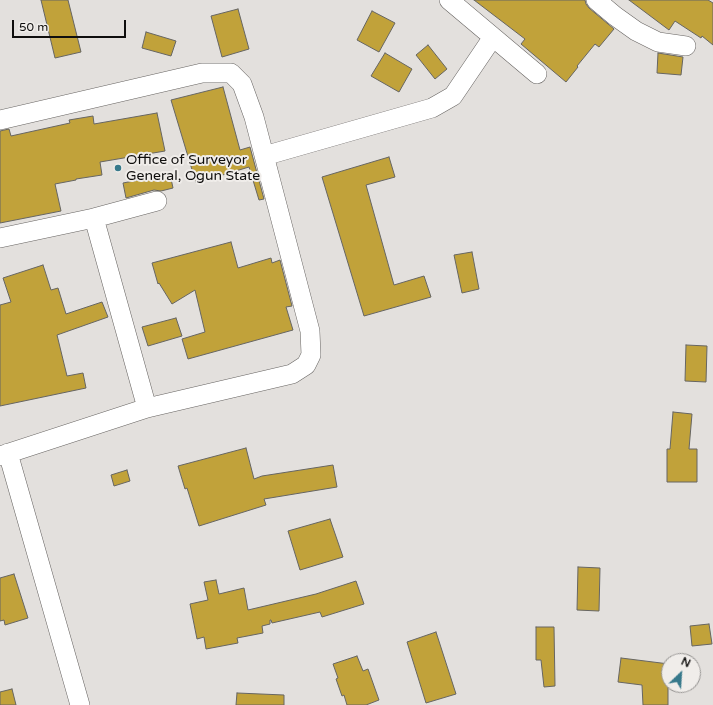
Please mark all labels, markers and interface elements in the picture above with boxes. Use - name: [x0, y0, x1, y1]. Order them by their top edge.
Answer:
- scale bar: [14, 12, 128, 38]
- text: 50 m: [19, 20, 48, 34]
- place label: Office of Surveyor General, Ogun State: [126, 152, 260, 184]
- marker: Office of Surveyor General, Ogun State: [113, 163, 123, 173]
- north arrow: [661, 653, 701, 693]
- text: N: [679, 655, 693, 670]

